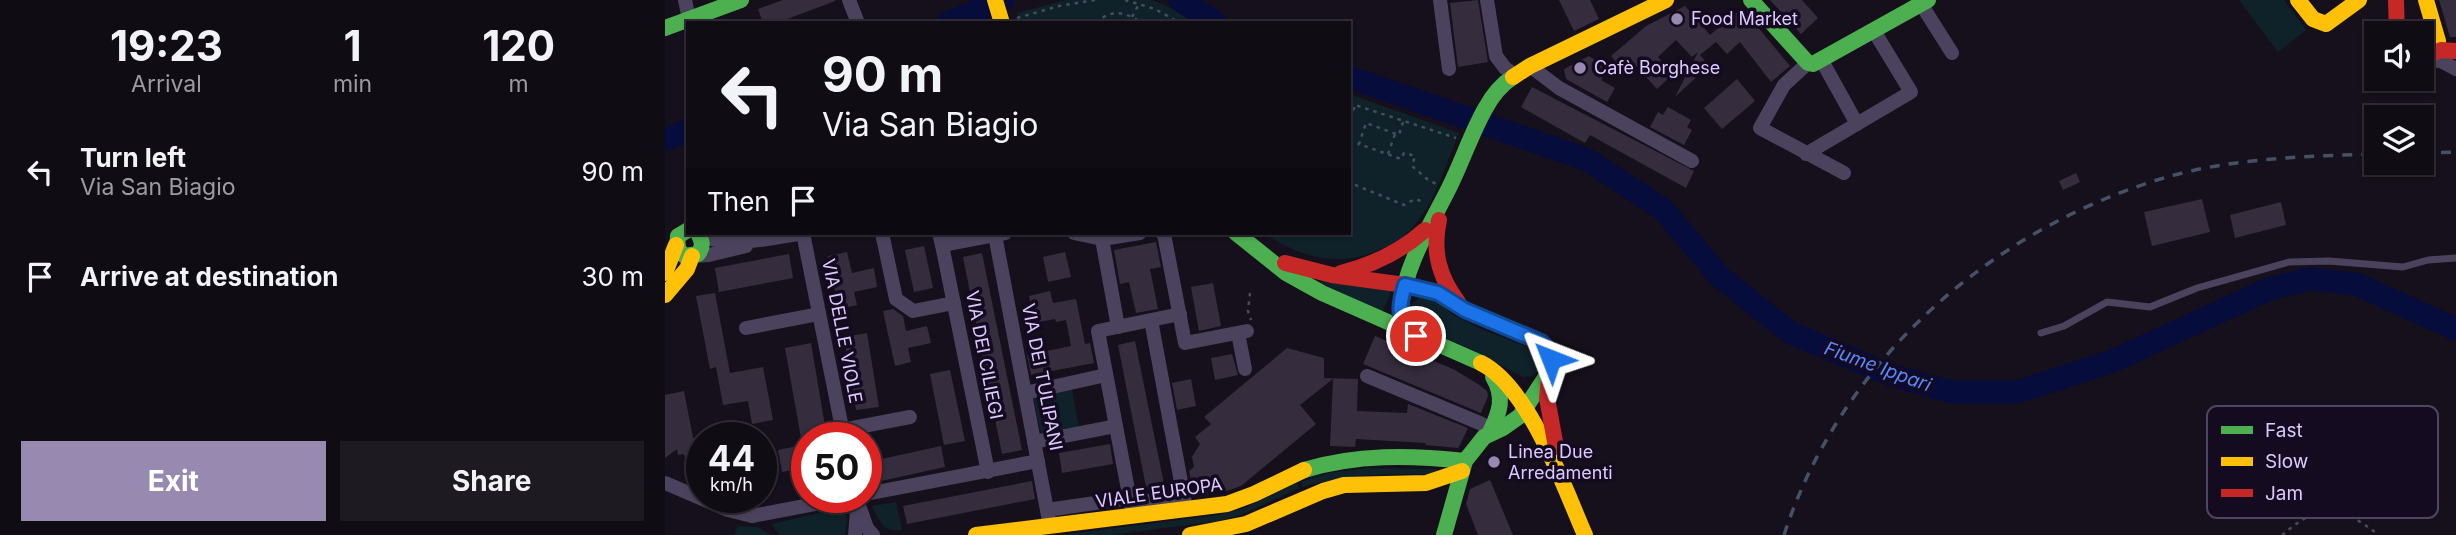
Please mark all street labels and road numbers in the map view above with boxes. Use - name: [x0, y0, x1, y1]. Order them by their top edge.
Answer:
- street label: VIA DELLE VIOLE: [818, 257, 867, 405]
- street label: VIA DEI CILIEGI: [962, 289, 1007, 421]
- street label: VIA DEI TULIPANI: [1018, 302, 1067, 452]
- street label: VIALE EUROPA: [1094, 473, 1224, 512]

